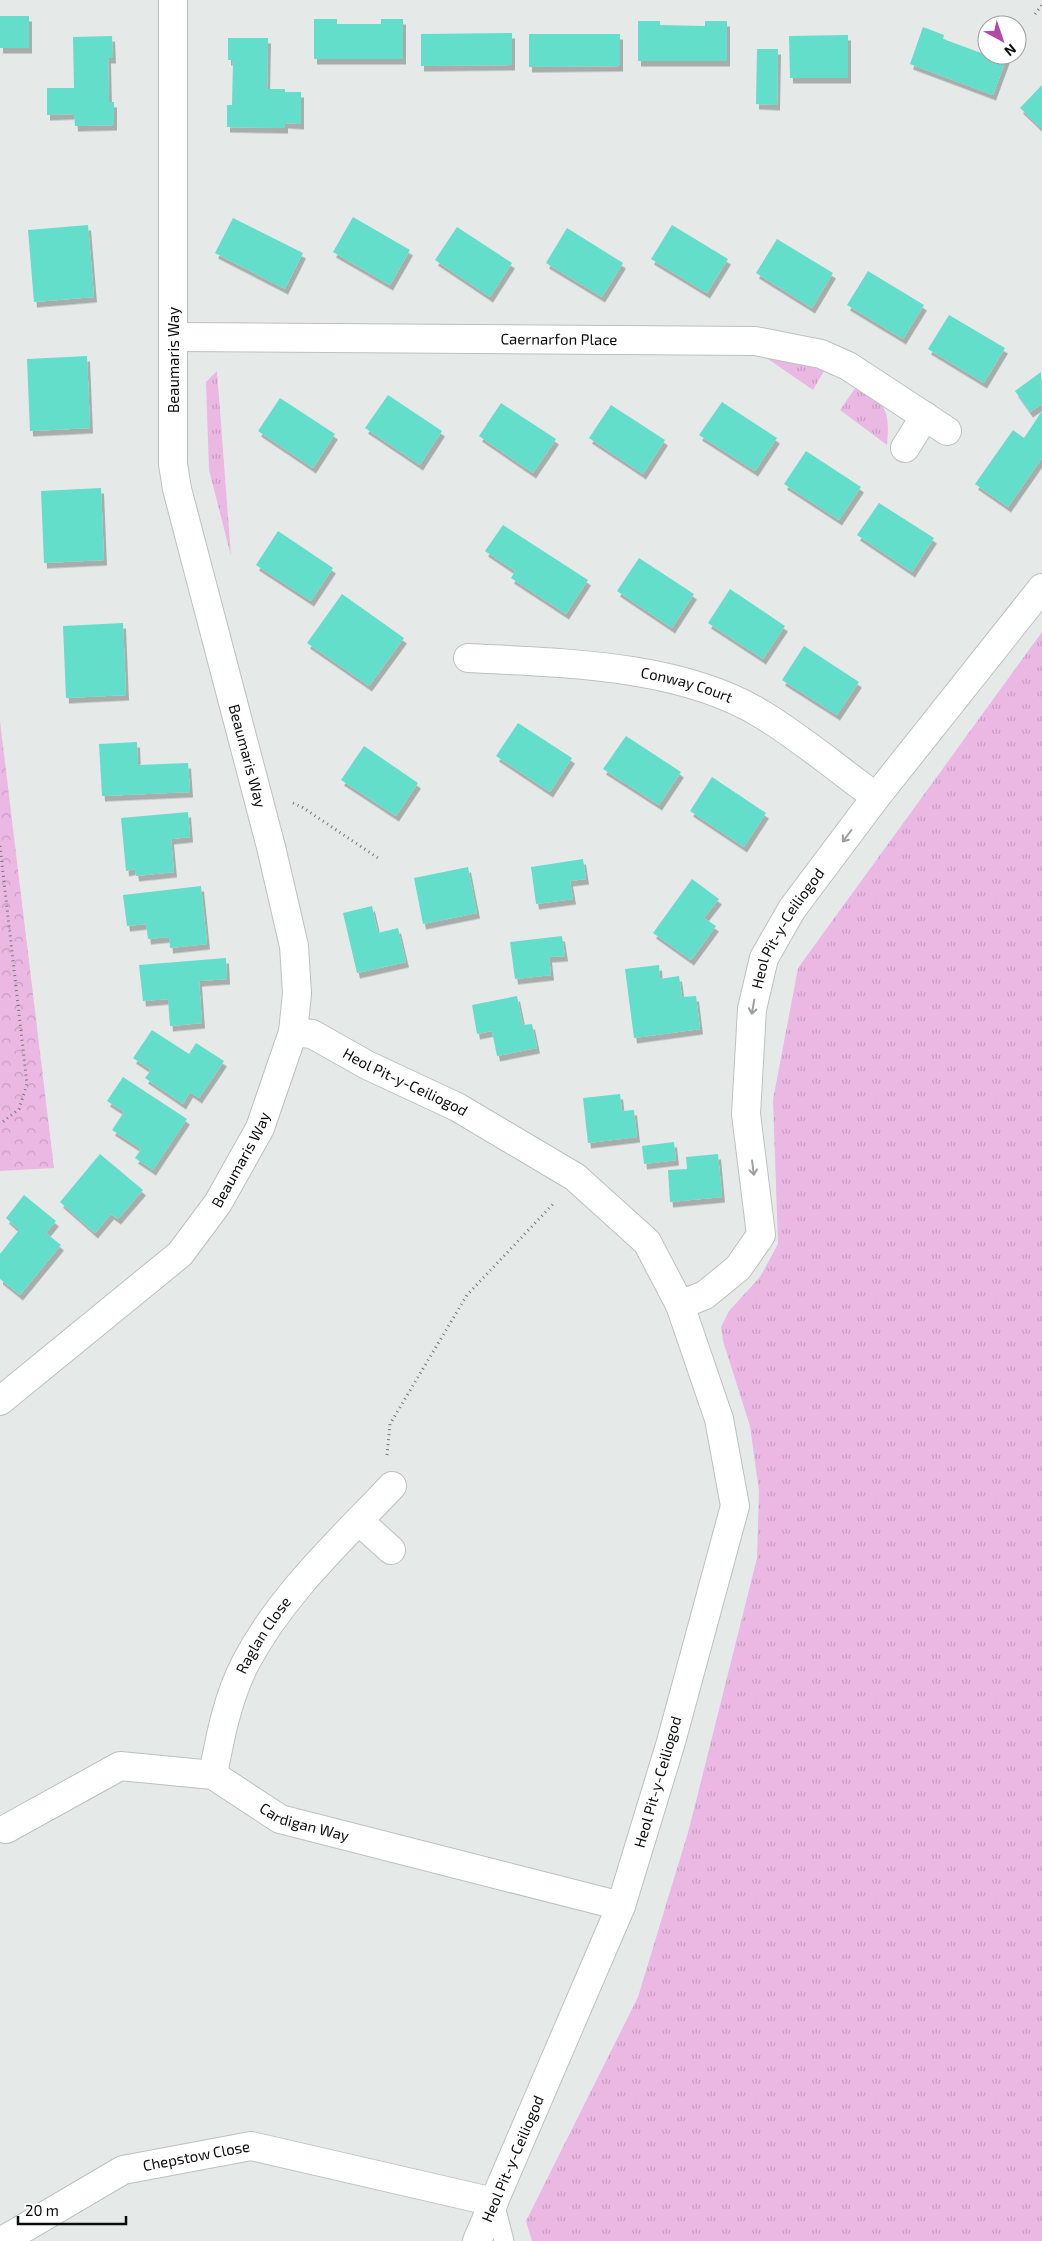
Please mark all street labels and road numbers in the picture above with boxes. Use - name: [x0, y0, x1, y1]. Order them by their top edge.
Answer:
- street label: Beaumaris Way: [164, 307, 182, 413]
- street label: Caernarfon Place: [500, 329, 618, 348]
- street label: Conway Court: [640, 663, 736, 706]
- street label: Beaumaris Way: [226, 702, 270, 809]
- street label: Heol Pit-y-Ceiliogod: [747, 864, 827, 990]
- street label: Heol Pit-y-Ceiliogod: [340, 1043, 471, 1119]
- street label: Beaumaris Way: [207, 1109, 273, 1211]
- street label: Raglan Close: [232, 1593, 294, 1676]
- street label: Heol Pit-y-Ceiliogod: [630, 1714, 684, 1850]
- street label: Cardigan Way: [257, 1798, 351, 1844]
- street label: Heol Pit-y-Ceiliogod: [477, 2092, 547, 2225]
- street label: Chepstow Close: [141, 2136, 251, 2174]

